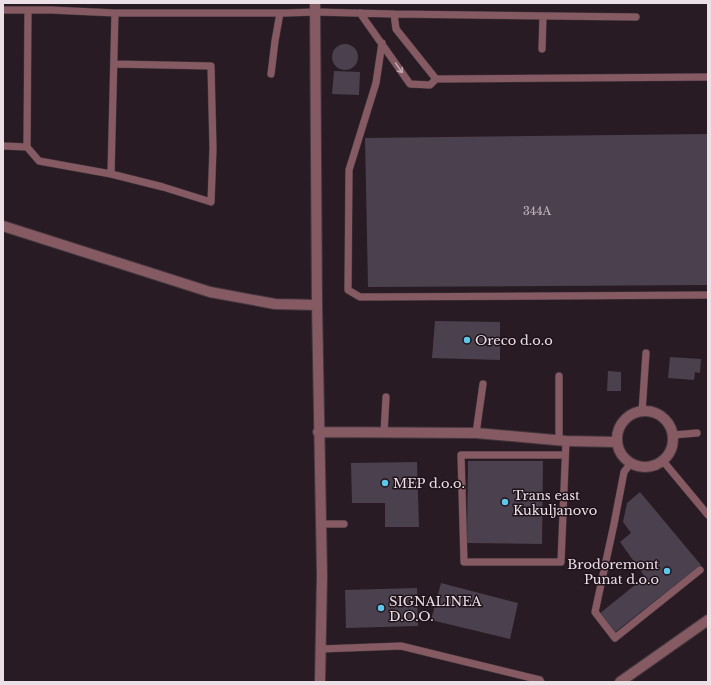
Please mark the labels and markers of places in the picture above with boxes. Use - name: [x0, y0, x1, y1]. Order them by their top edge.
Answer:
- place label: Oreco d.o.o: [475, 332, 553, 349]
- marker: Oreco d.o.o: [462, 335, 472, 345]
- place label: MEP d.o.o.: [393, 475, 465, 492]
- marker: MEP d.o.o.: [380, 478, 390, 488]
- place label: Trans east Kukuljanovo: [513, 487, 597, 519]
- marker: Trans east Kukuljanovo: [500, 497, 510, 507]
- place label: Brodoremont Punat d.o.o: [567, 556, 659, 588]
- marker: Brodoremont Punat d.o.o: [662, 566, 672, 576]
- place label: SIGNALINEA D.O.O.: [389, 593, 483, 625]
- marker: SIGNALINEA D.O.O.: [376, 603, 386, 613]

